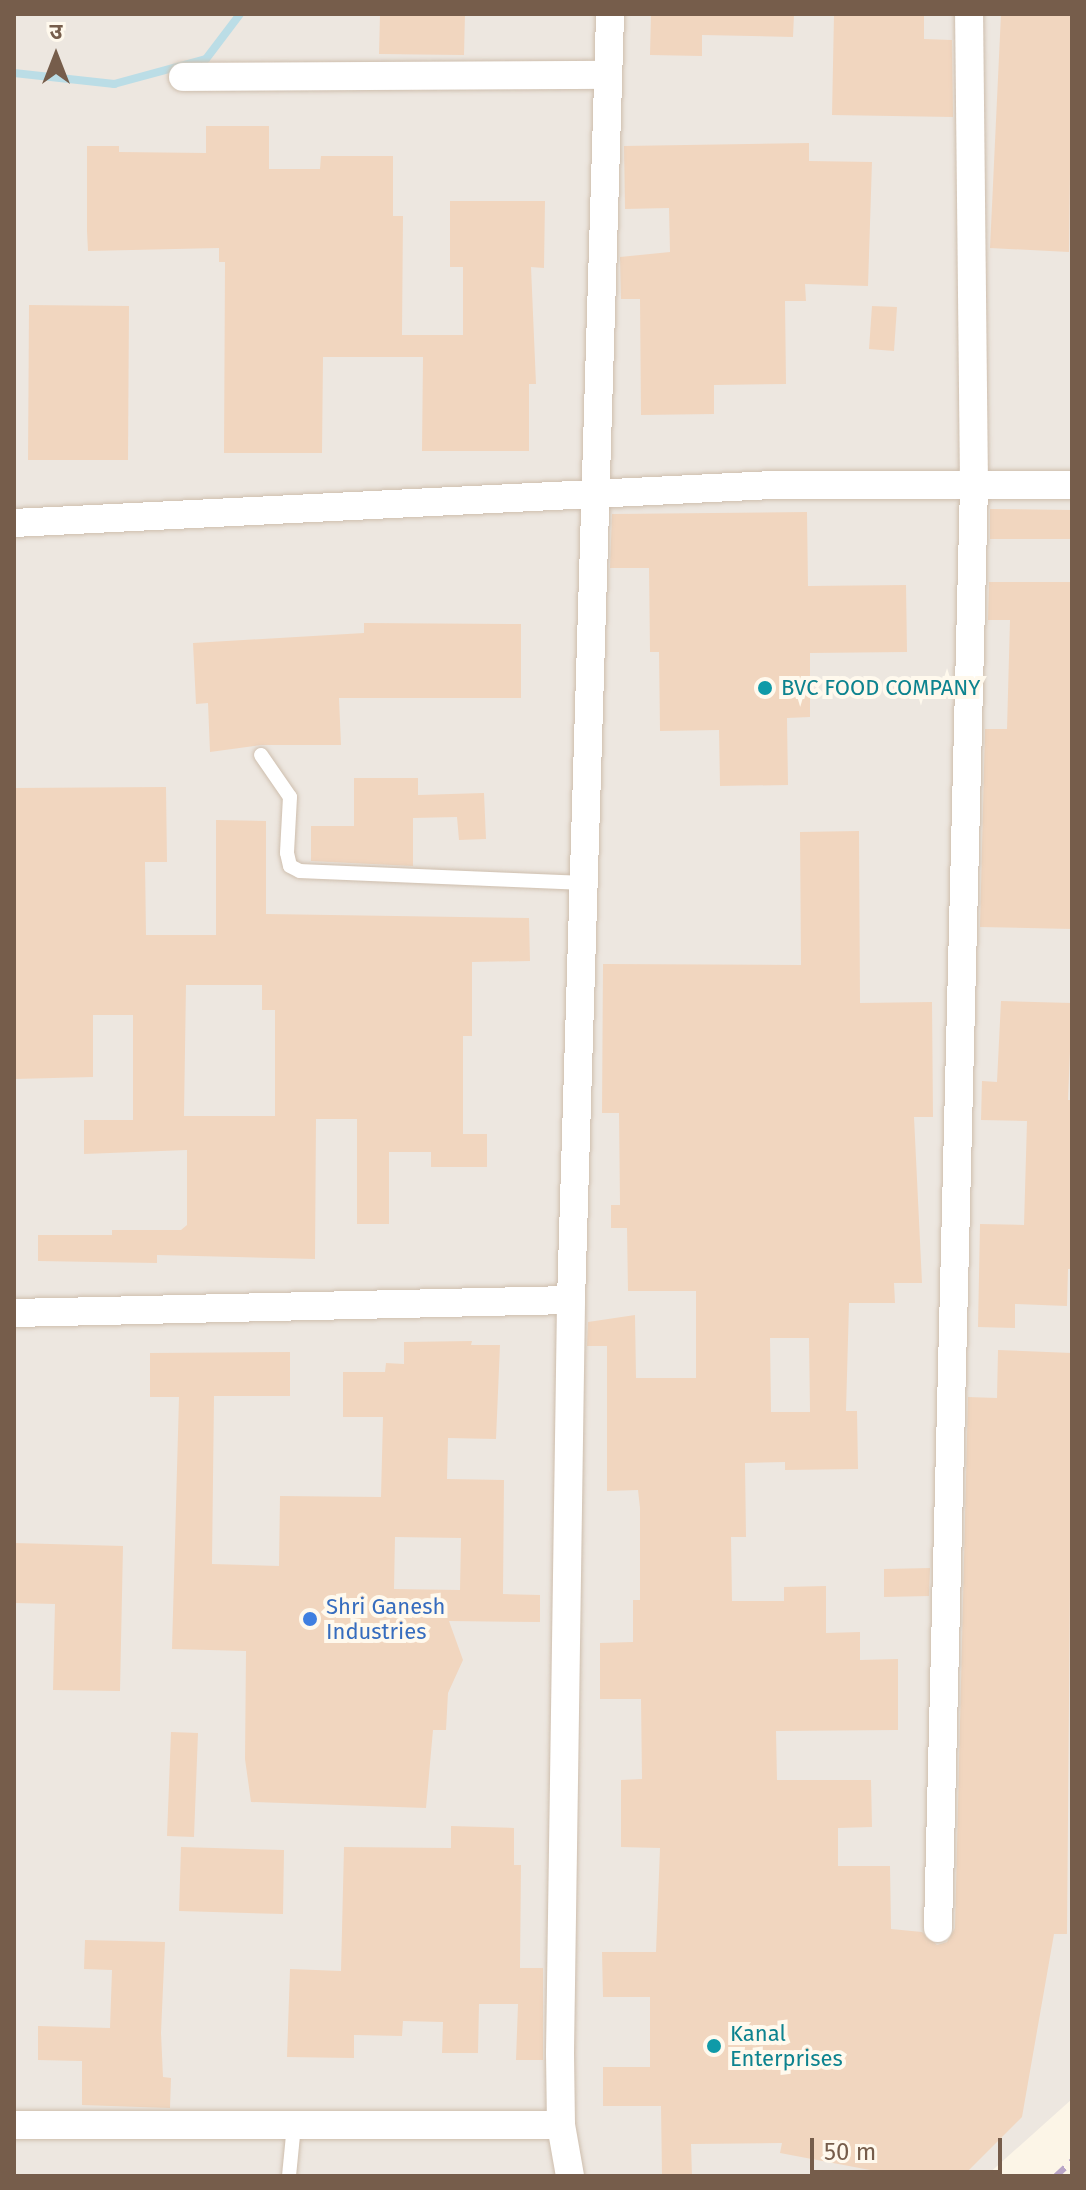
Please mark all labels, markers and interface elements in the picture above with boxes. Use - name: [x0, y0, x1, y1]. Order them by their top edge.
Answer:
- north arrow: [16, 16, 96, 96]
- text: उ: [50, 18, 62, 45]
- place label: BVC FOOD COMPANY: [781, 675, 980, 701]
- marker: BVC FOOD COMPANY: [756, 679, 774, 697]
- place label: Shri Ganesh Industries: [326, 1593, 445, 1644]
- marker: Shri Ganesh Industries: [301, 1610, 319, 1628]
- place label: Kanal Enterprises: [730, 2020, 843, 2072]
- marker: Kanal Enterprises: [705, 2037, 723, 2055]
- scale bar: [814, 2122, 1006, 2172]
- text: 50 m: [824, 2138, 876, 2166]

